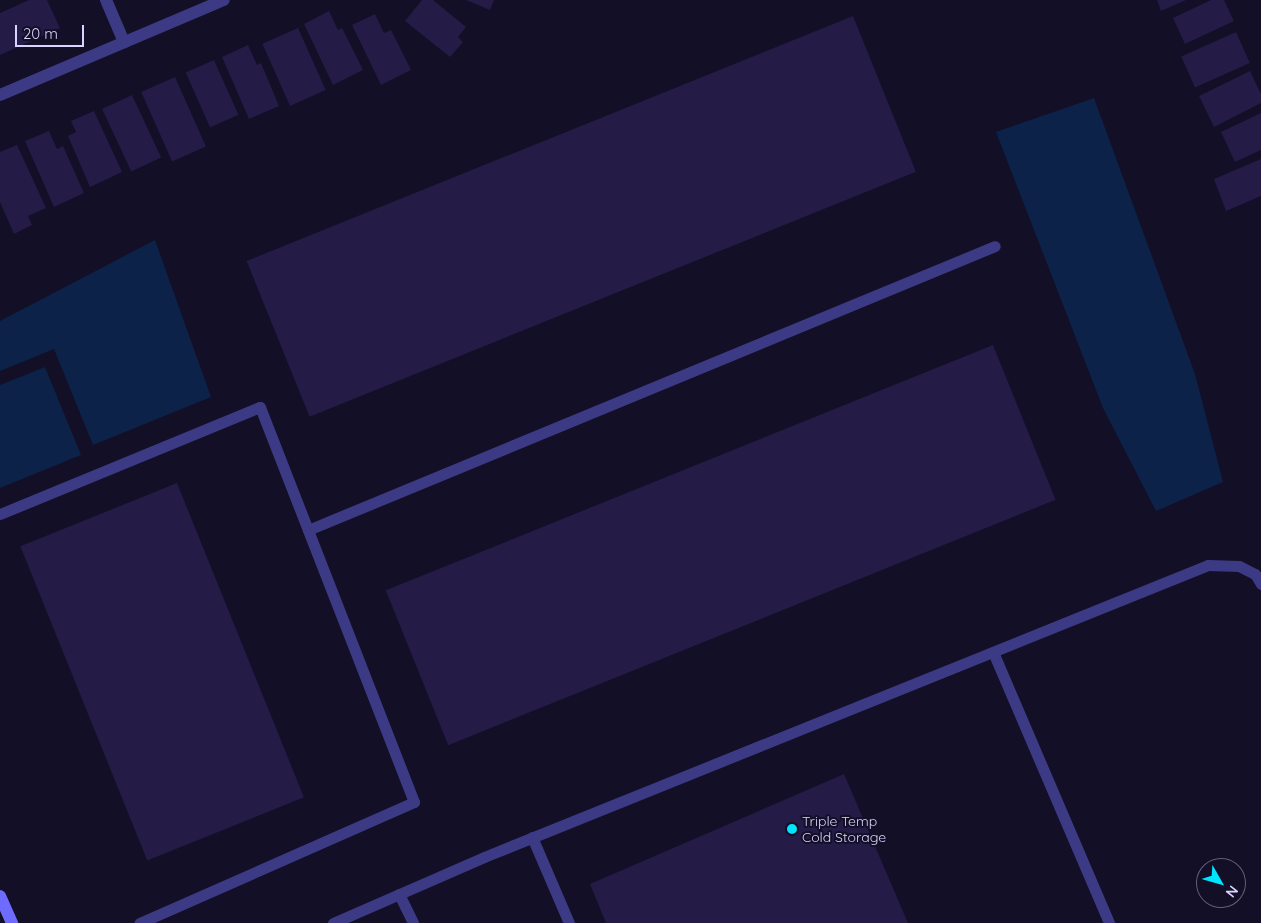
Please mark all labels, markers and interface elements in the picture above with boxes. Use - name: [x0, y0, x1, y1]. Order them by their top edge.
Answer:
- scale bar: [18, 15, 86, 47]
- text: 20 m: [23, 24, 58, 43]
- place label: Triple Temp Cold Storage: [802, 813, 886, 846]
- marker: Triple Temp Cold Storage: [786, 823, 798, 835]
- north arrow: [1196, 858, 1246, 908]
- text: N: [1222, 882, 1242, 901]

